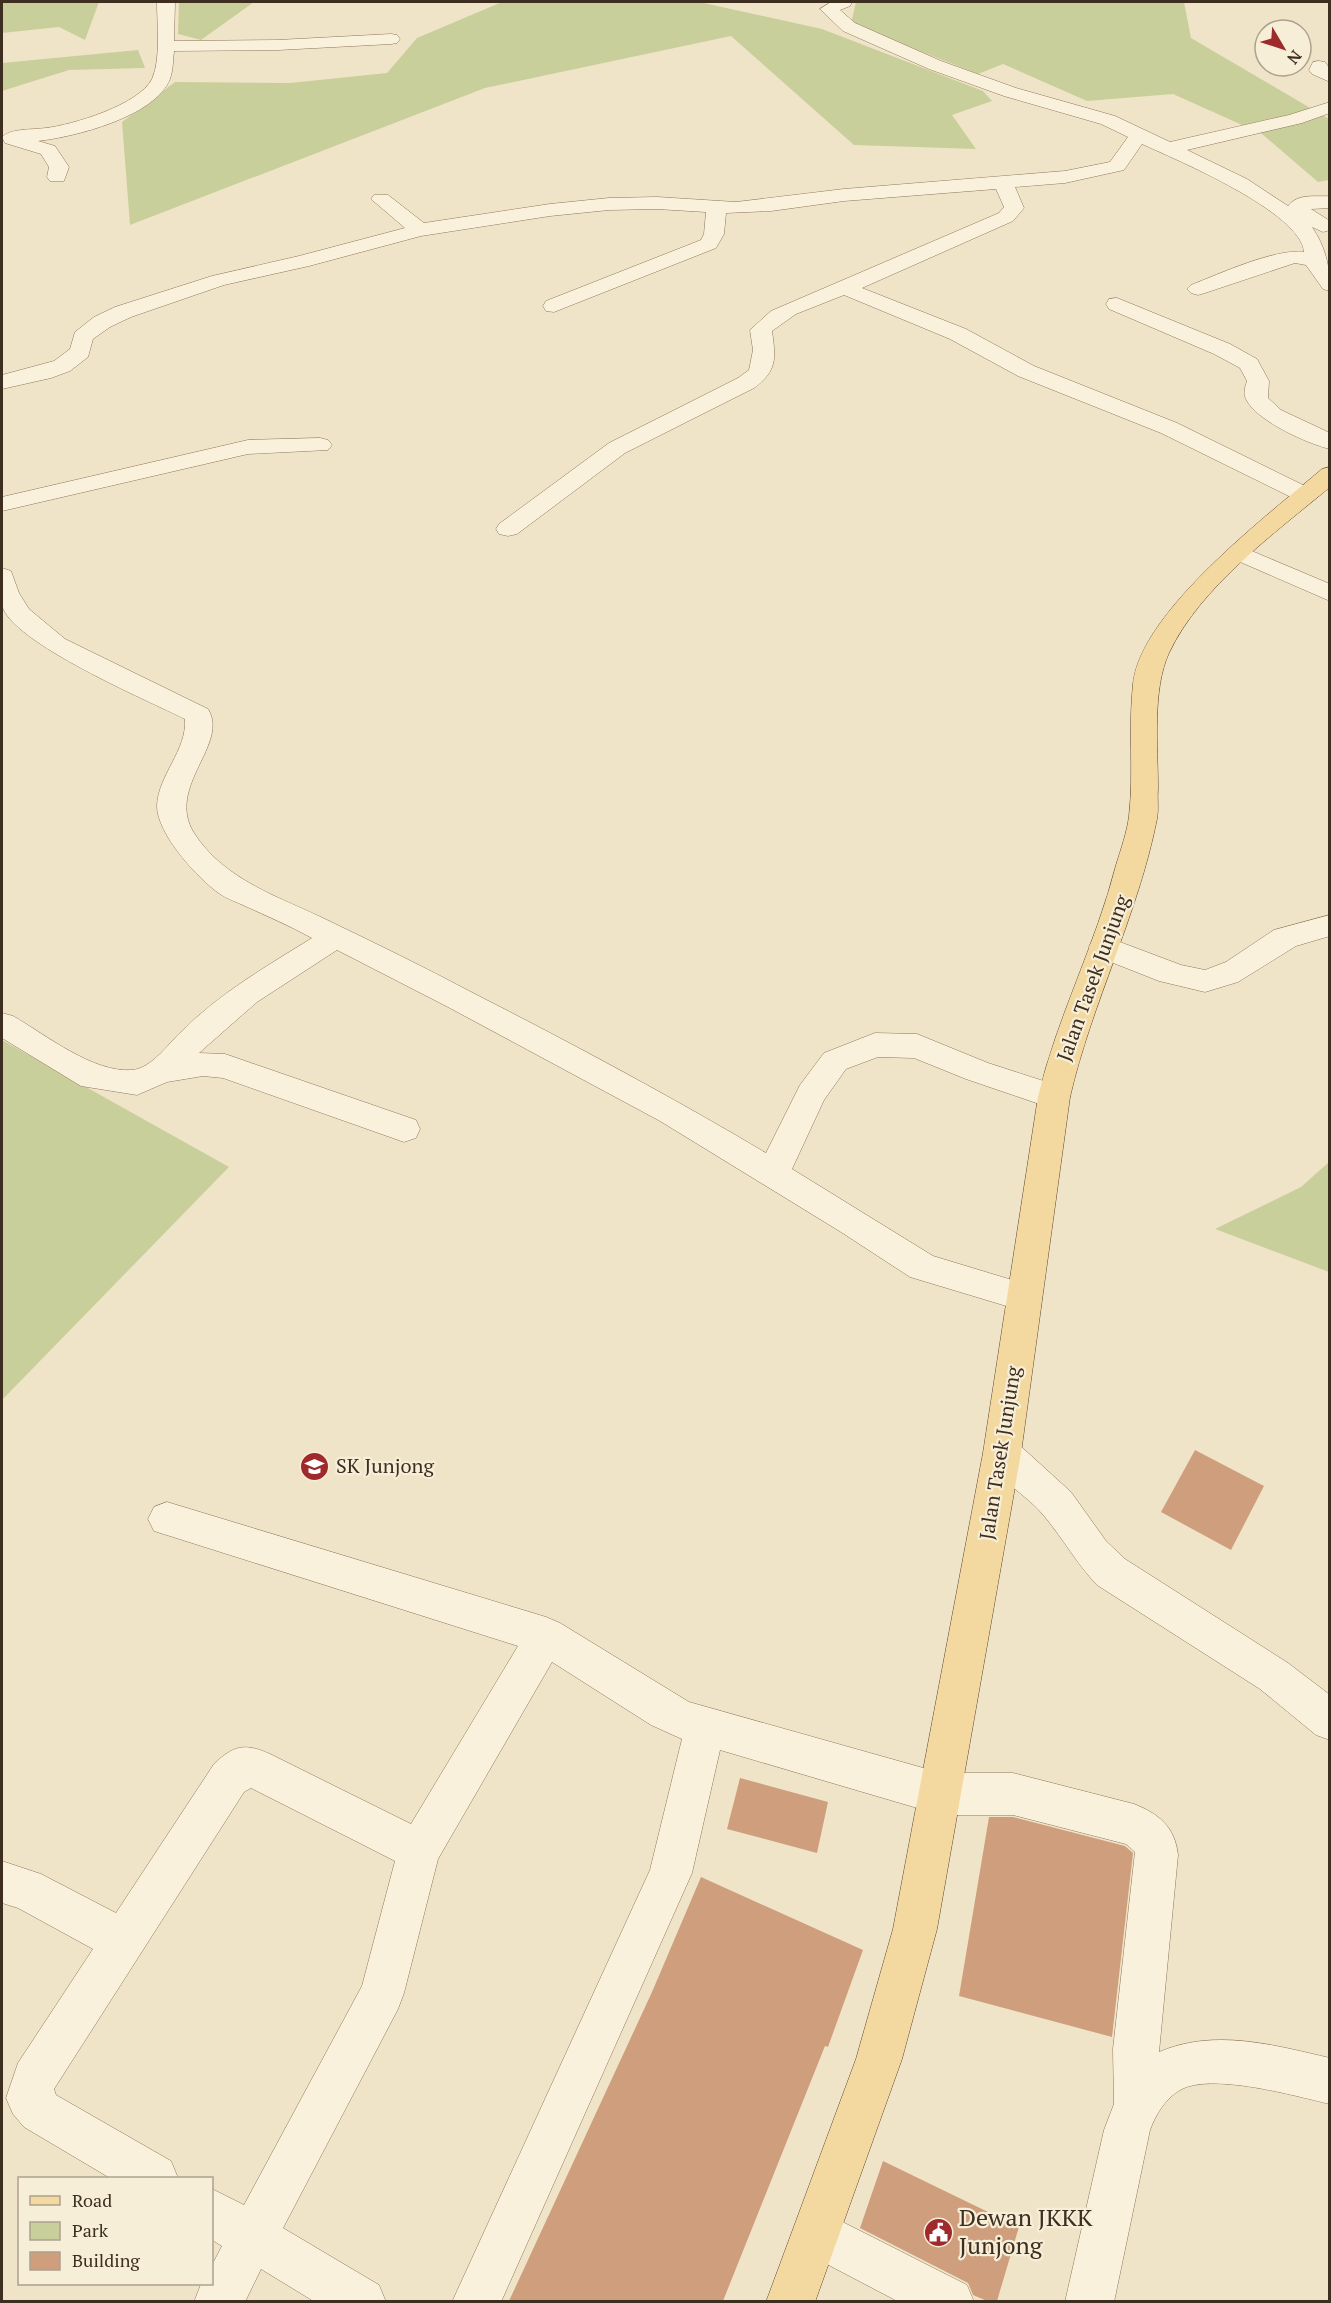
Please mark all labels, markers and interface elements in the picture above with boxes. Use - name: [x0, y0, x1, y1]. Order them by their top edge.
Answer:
- north arrow: [1253, 18, 1313, 78]
- text: N: [1282, 46, 1307, 69]
- street label: Jalan Tasek Junjung: [1050, 890, 1135, 1065]
- street label: Jalan Tasek Junjung: [972, 1364, 1027, 1542]
- school or university icon: SK Junjong: [299, 1450, 331, 1482]
- place label: SK Junjong: [336, 1452, 434, 1479]
- legend: [18, 2177, 213, 2285]
- text: Road: [72, 2188, 112, 2212]
- place label: Dewan JKKK Junjong: [959, 2201, 1093, 2261]
- public building icon: Dewan JKKK Junjong: [922, 2216, 954, 2248]
- text: Park: [72, 2218, 109, 2242]
- text: Building: [72, 2248, 140, 2272]

